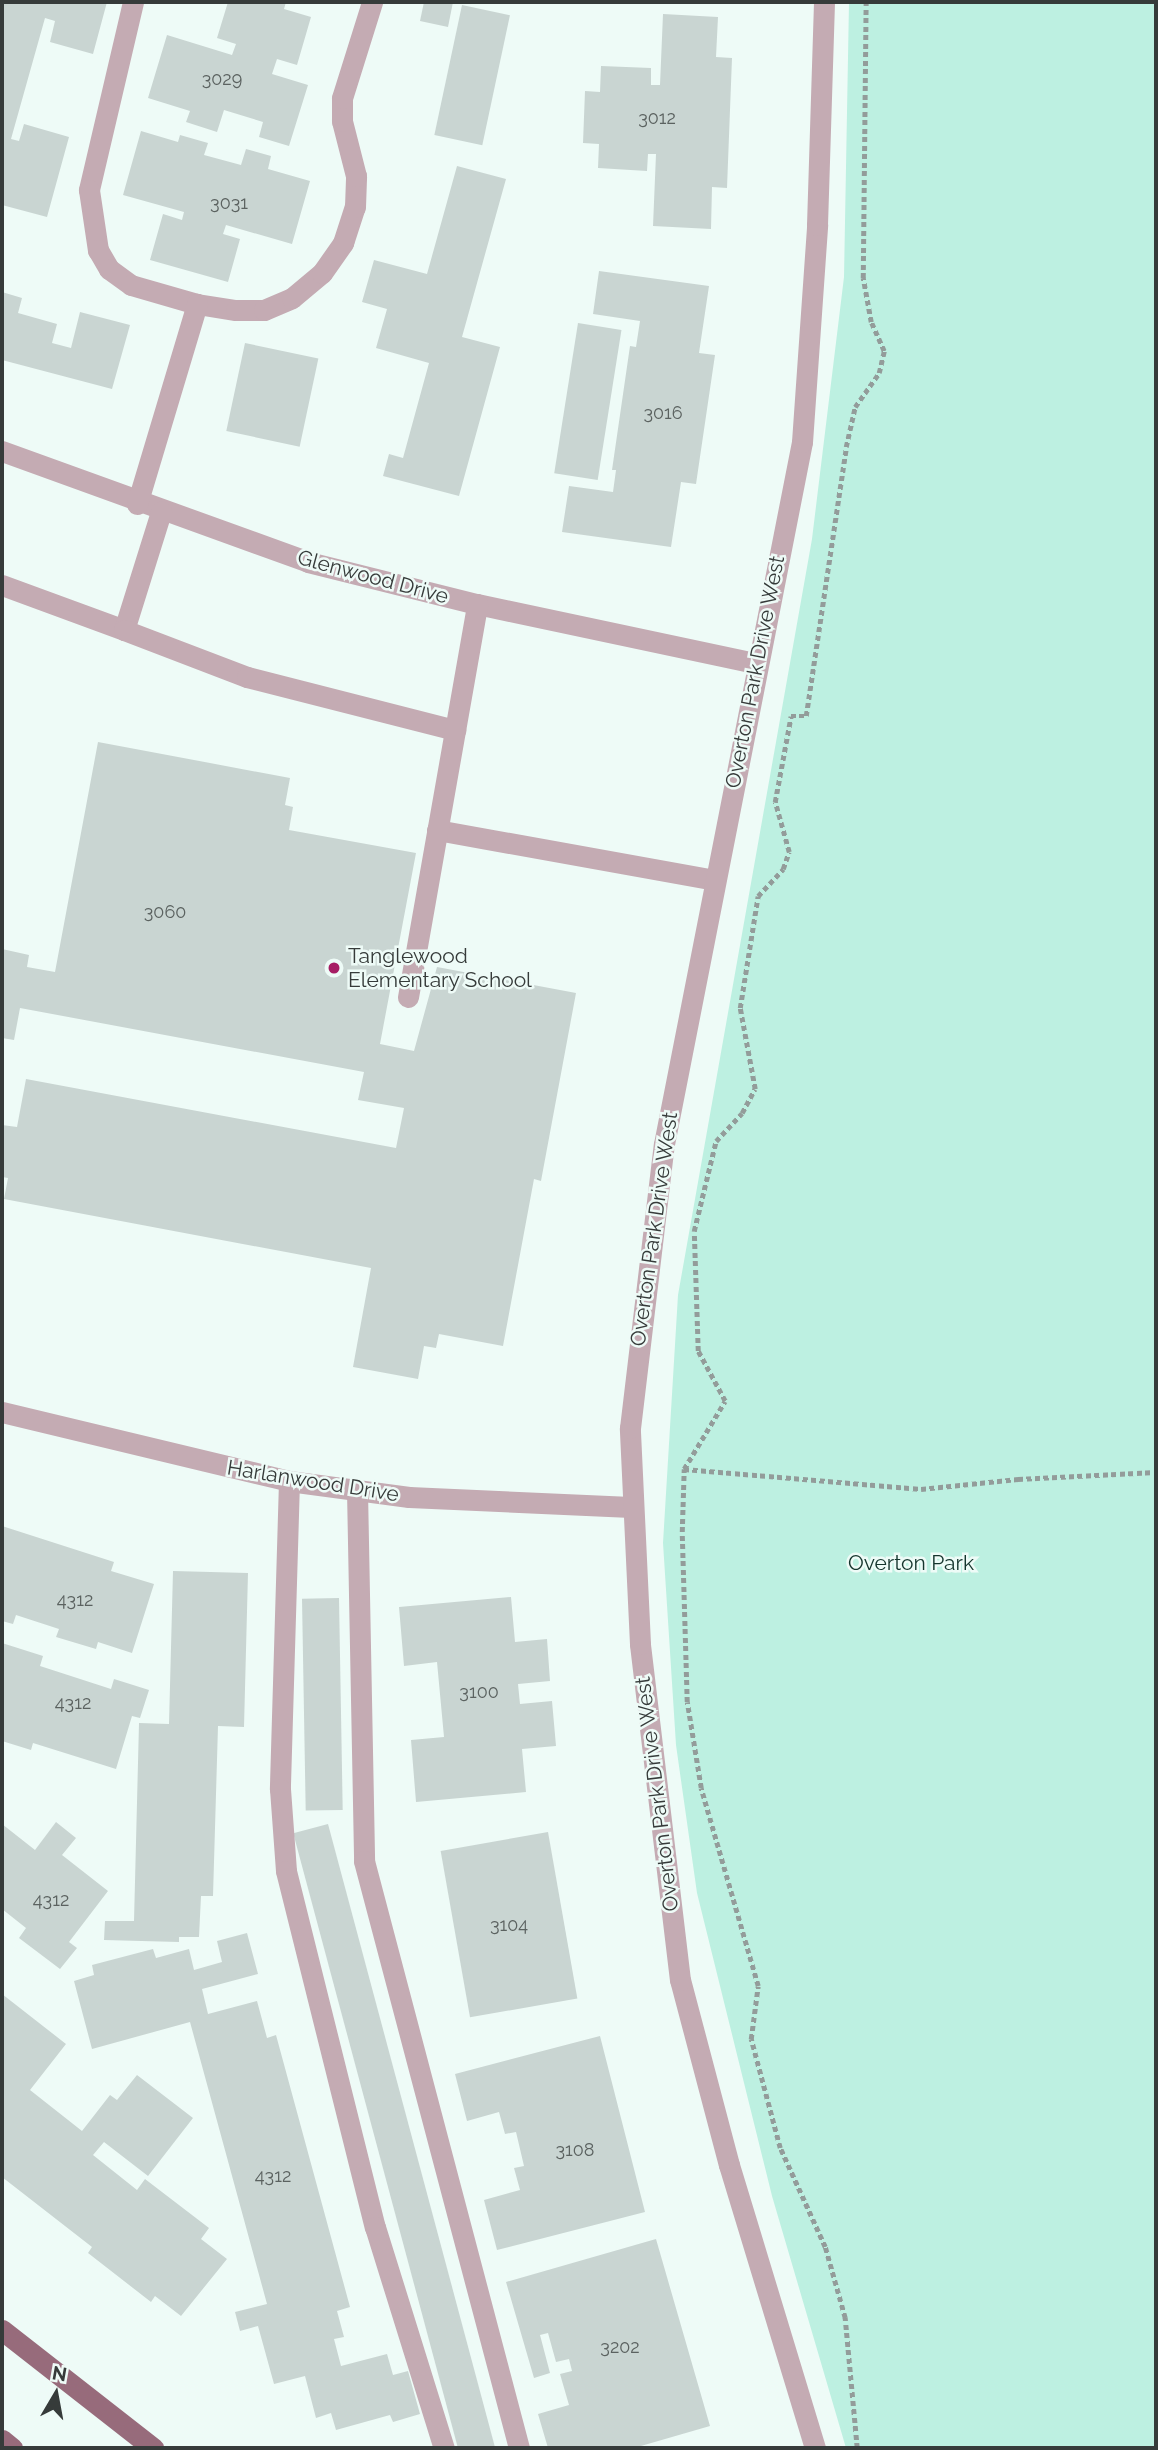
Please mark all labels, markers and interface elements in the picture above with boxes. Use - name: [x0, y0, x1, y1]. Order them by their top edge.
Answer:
- house number: 3029: [202, 68, 242, 90]
- house number: 3012: [638, 107, 676, 129]
- house number: 3031: [210, 192, 248, 214]
- house number: 3016: [643, 402, 683, 424]
- street label: Glenwood Drive: [295, 545, 451, 609]
- street label: Overton Park Drive West: [720, 553, 790, 791]
- house number: 3060: [144, 901, 186, 923]
- place label: Tanglewood Elementary School: [348, 943, 532, 993]
- marker: Tanglewood Elementary School: [326, 960, 342, 976]
- street label: Overton Park Drive West: [625, 1110, 683, 1348]
- street label: Harlanwood Drive: [225, 1455, 401, 1507]
- park label: Overton Park: [848, 1550, 974, 1576]
- house number: 4312: [57, 1589, 93, 1611]
- street label: Overton Park Drive West: [630, 1675, 684, 1913]
- house number: 3100: [459, 1681, 499, 1703]
- house number: 4312: [55, 1692, 91, 1714]
- house number: 4312: [33, 1889, 69, 1911]
- house number: 3104: [490, 1914, 528, 1936]
- house number: 3108: [555, 2139, 595, 2161]
- house number: 4312: [255, 2165, 291, 2187]
- house number: 3202: [600, 2336, 640, 2358]
- north arrow: [21, 2359, 91, 2429]
- text: N: [51, 2361, 69, 2385]

